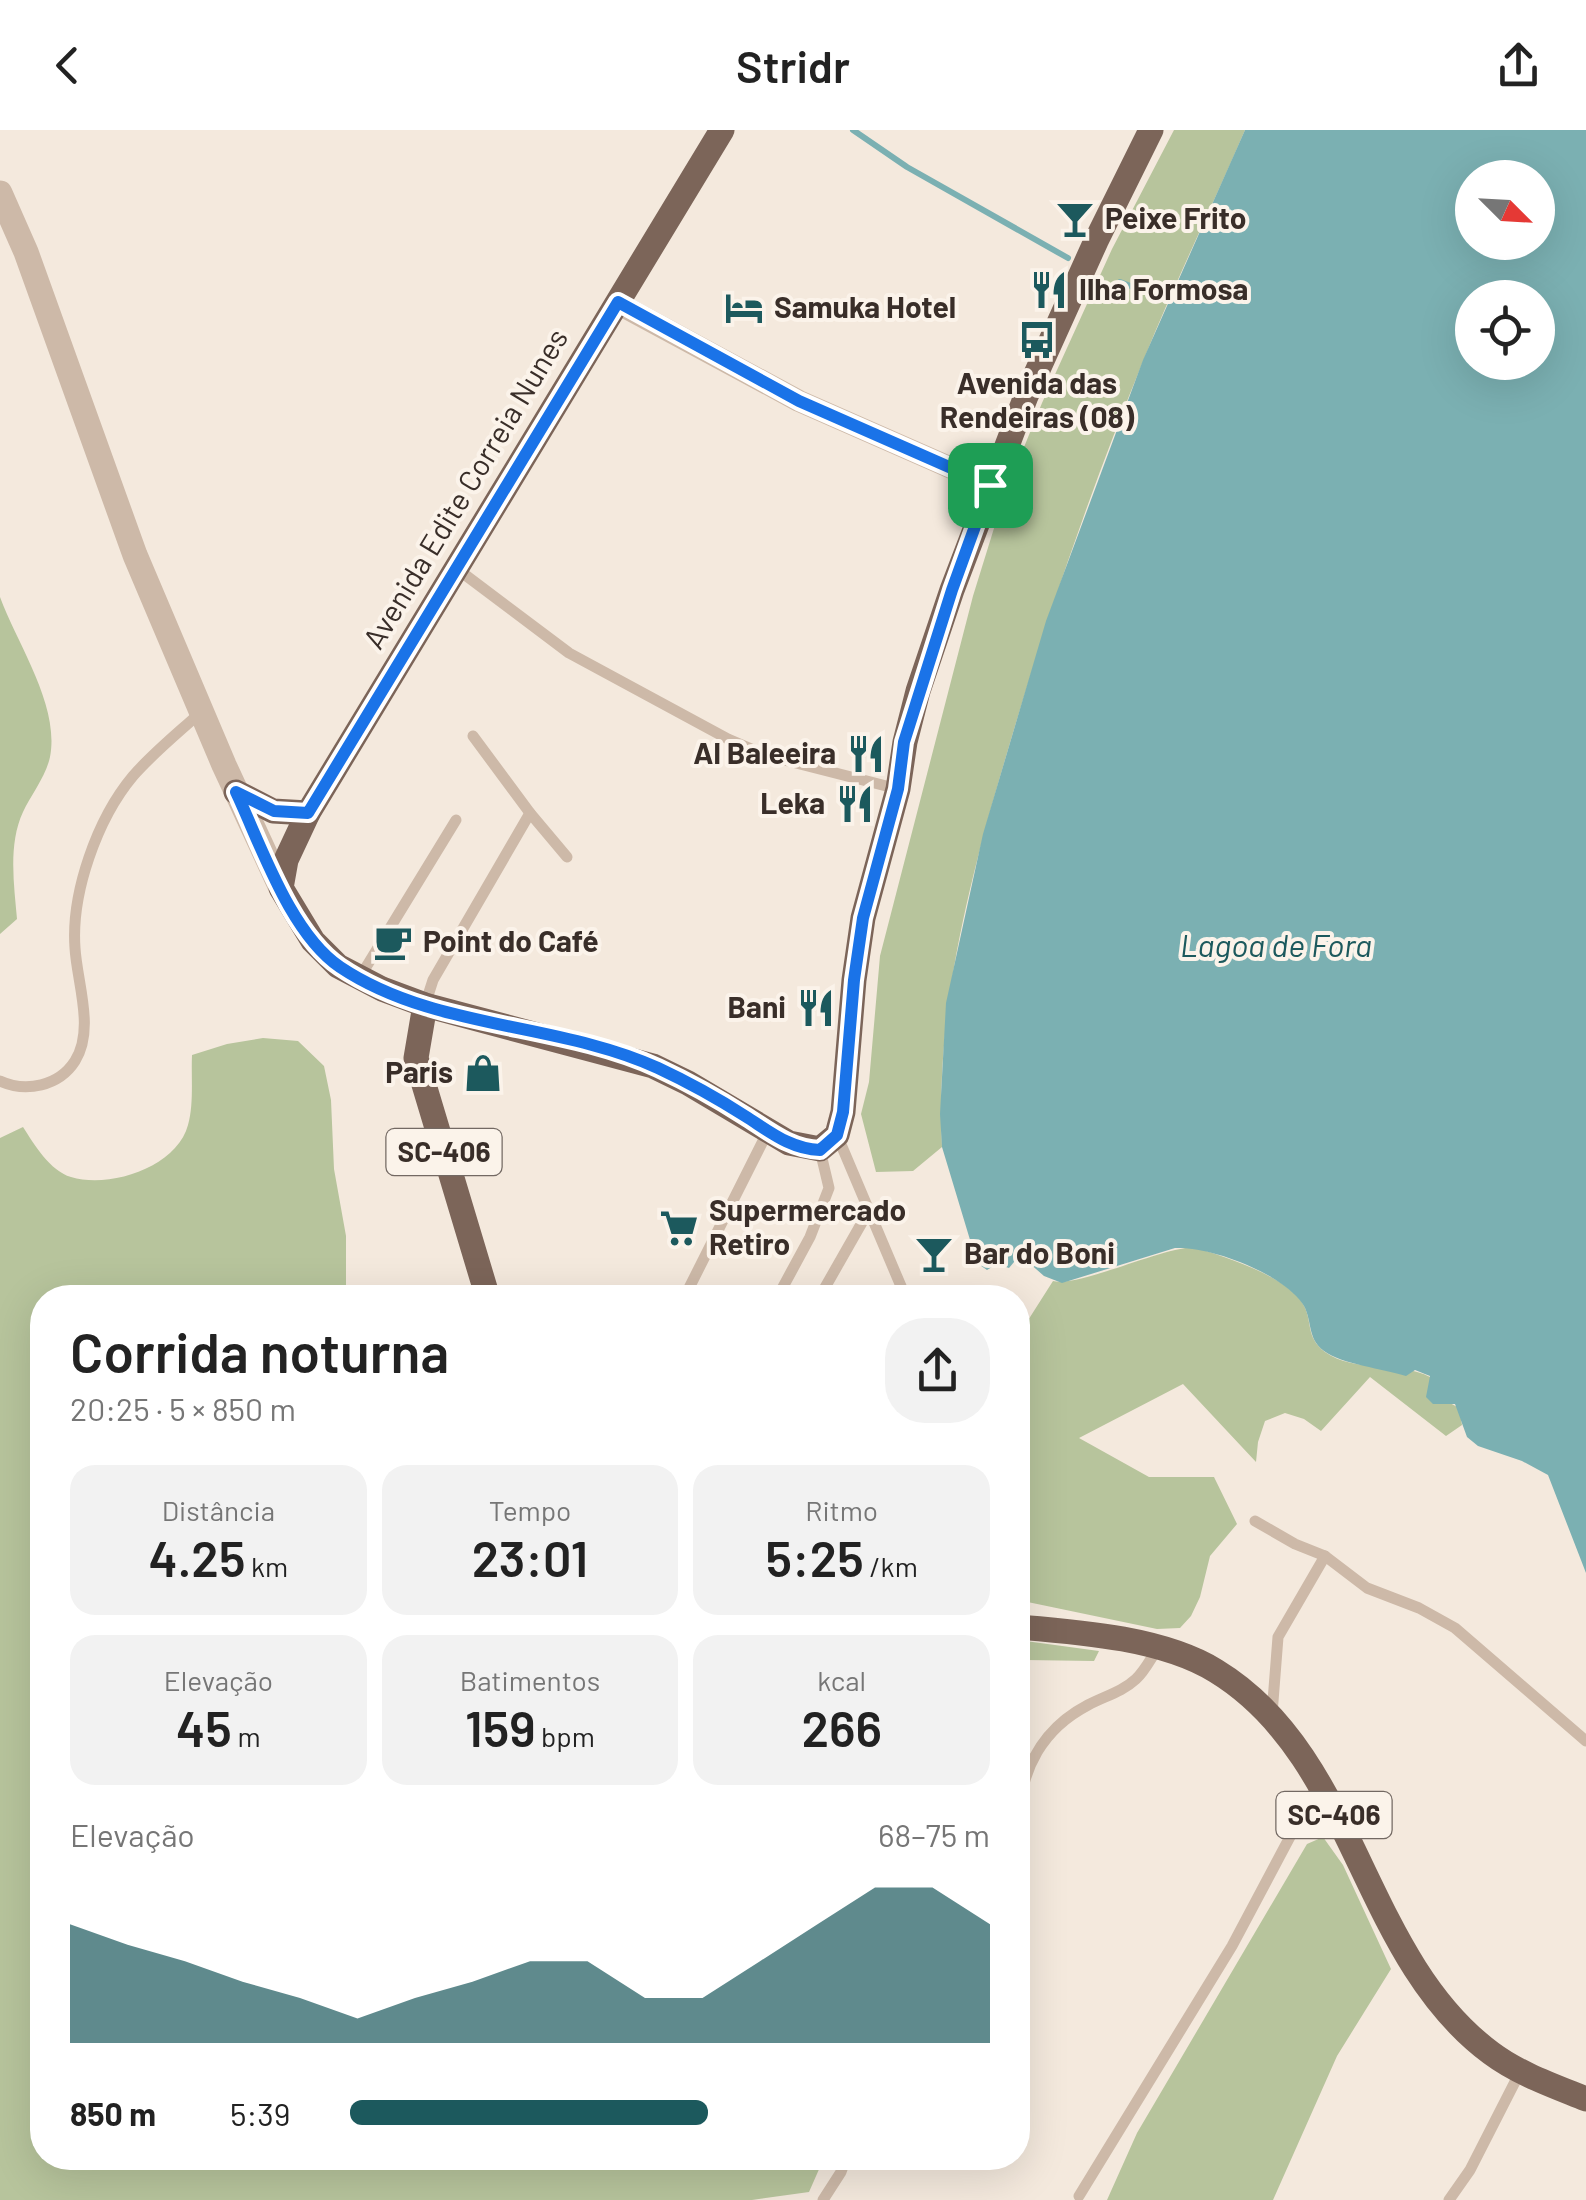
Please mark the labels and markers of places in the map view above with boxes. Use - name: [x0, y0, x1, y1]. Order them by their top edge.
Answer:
- bar icon: Peixe Frito: [1054, 198, 1096, 240]
- place label: Peixe Frito: [1105, 199, 1246, 235]
- restaurant icon: Ilha Formosa: [1028, 269, 1070, 311]
- place label: Ilha Formosa: [1079, 270, 1248, 306]
- hotel icon: Samuka Hotel: [723, 287, 765, 329]
- place label: Samuka Hotel: [774, 288, 956, 324]
- bus stop icon: Avenida das Rendeiras (08): [1016, 319, 1058, 361]
- place label: Avenida das Rendeiras (08): [940, 364, 1135, 434]
- pin: [948, 443, 1033, 528]
- restaurant icon: Al Baleeira: [845, 733, 887, 775]
- place label: Al Baleeira: [693, 734, 836, 770]
- restaurant icon: Leka: [834, 783, 876, 825]
- place label: Leka: [760, 784, 825, 820]
- cafe icon: Point do Café: [372, 921, 414, 963]
- place label: Point do Café: [423, 922, 599, 958]
- restaurant icon: Bani: [795, 987, 837, 1029]
- place label: Bani: [728, 988, 786, 1024]
- shop icon: Paris: [462, 1052, 504, 1094]
- place label: Paris: [385, 1053, 453, 1089]
- place label: Supermercado Retiro: [709, 1191, 906, 1261]
- supermarket icon: Supermercado Retiro: [658, 1207, 700, 1249]
- bar icon: Bar do Boni: [913, 1233, 955, 1275]
- place label: Bar do Boni: [964, 1234, 1115, 1270]

